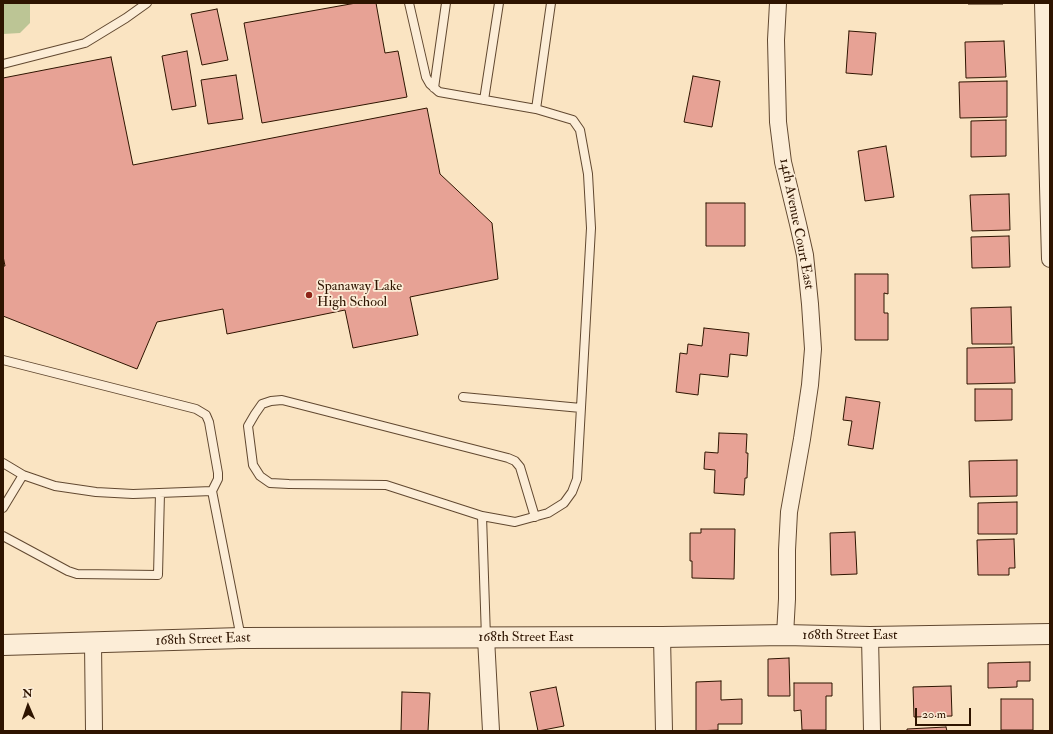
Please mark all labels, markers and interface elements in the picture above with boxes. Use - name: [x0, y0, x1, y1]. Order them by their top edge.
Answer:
- street label: 14th Avenue Court East: [775, 157, 817, 291]
- place label: Spanaway Lake High School: [317, 279, 402, 312]
- marker: Spanaway Lake High School: [304, 290, 314, 300]
- street label: 168th Street East: [802, 628, 898, 644]
- street label: 168th Street East: [155, 630, 251, 650]
- street label: 168th Street East: [478, 630, 574, 646]
- north arrow: [8, 686, 48, 726]
- text: N: [22, 687, 33, 700]
- scale bar: [917, 700, 973, 726]
- text: 20 m: [922, 707, 946, 722]

